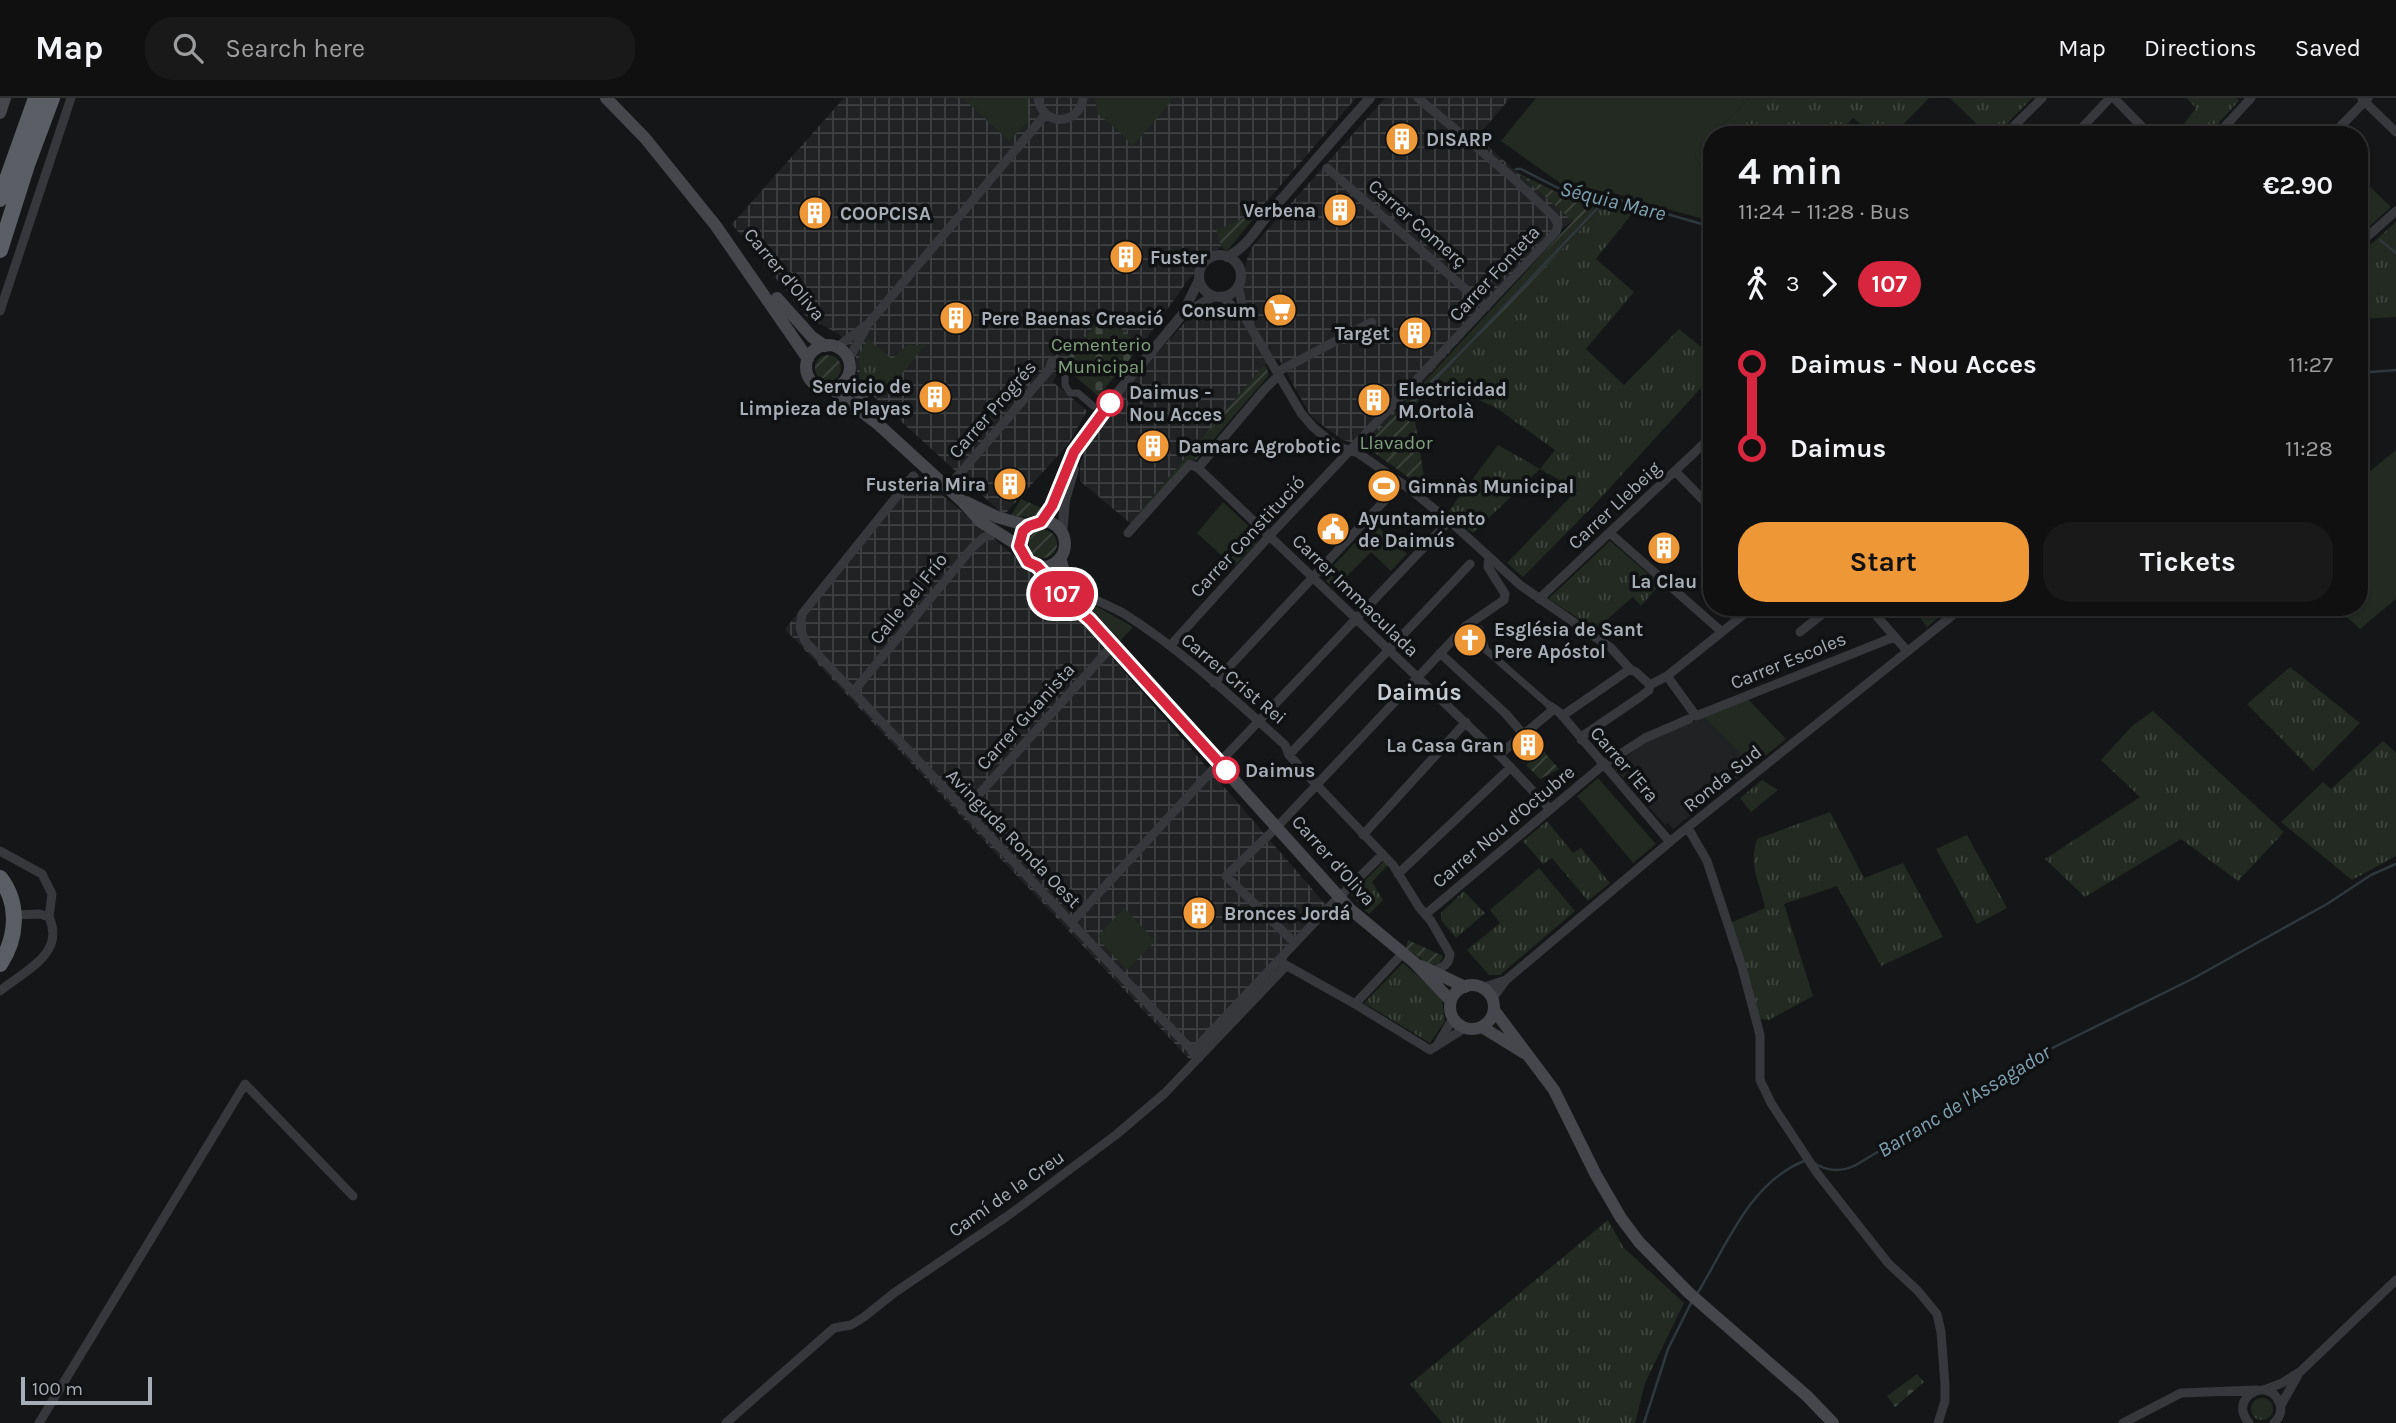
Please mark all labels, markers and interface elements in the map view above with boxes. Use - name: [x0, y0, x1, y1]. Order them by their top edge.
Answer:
- search box: [145, 17, 635, 80]
- text: Map: [35, 29, 103, 67]
- icon: search: [169, 29, 207, 67]
- text: Search here: [225, 33, 365, 64]
- text: Map: [2058, 34, 2106, 62]
- text: Directions: [2144, 34, 2257, 62]
- text: Saved: [2295, 34, 2361, 62]
- building icon: DISARP: [1383, 120, 1421, 158]
- place label: DISARP: [1426, 129, 1492, 151]
- text: 4 min: [1738, 149, 1842, 194]
- text: €2.90: [2263, 170, 2333, 201]
- street label: Carrer Comerç: [1364, 175, 1471, 272]
- water label: Séquia Mare: [1558, 176, 1669, 226]
- building icon: Verbena: [1321, 191, 1359, 229]
- building icon: COOPCISA: [796, 194, 834, 232]
- text: 11:24 – 11:28 · Bus: [1738, 198, 1910, 225]
- place label: Verbena: [1243, 200, 1316, 222]
- place label: COOPCISA: [840, 203, 931, 225]
- street label: Carrer Fonteta: [1445, 221, 1545, 326]
- street label: Carrer d'Oliva: [739, 224, 829, 325]
- building icon: Fuster: [1107, 238, 1145, 276]
- place label: Fuster: [1150, 247, 1207, 269]
- icon: walk: [1738, 265, 1776, 303]
- icon: forward: [1810, 265, 1848, 303]
- text: 3: [1786, 270, 1800, 297]
- text: 107: [1872, 270, 1907, 298]
- supermarket icon: Consum: [1261, 291, 1299, 329]
- building icon: Pere Baenas Creació: [937, 299, 975, 337]
- place label: Consum: [1181, 300, 1256, 322]
- place label: Pere Baenas Creació: [981, 308, 1163, 330]
- building icon: Target: [1396, 314, 1434, 352]
- place label: Target: [1335, 323, 1390, 345]
- park label: Cementerio Municipal: [1051, 334, 1151, 378]
- text: Daimus - Nou Acces: [1790, 349, 2037, 380]
- text: 11:27: [2288, 351, 2333, 378]
- street label: Carrer Progrés: [944, 356, 1041, 463]
- place label: Servicio de Limpieza de Playas: [739, 376, 911, 420]
- building icon: Servicio de Limpieza de Playas: [916, 378, 954, 416]
- place label: Electricidad M.Ortolà: [1398, 379, 1507, 423]
- building icon: Electricidad M.Ortolà: [1355, 381, 1393, 419]
- place label: Daimus - Nou Acces: [1129, 382, 1222, 426]
- marker: Daimus - Nou Acces: [1097, 390, 1123, 416]
- building icon: Damarc Agrobotic: [1134, 427, 1172, 465]
- park label: Llavador: [1359, 432, 1433, 454]
- text: Daimus: [1790, 433, 1886, 464]
- text: 11:28: [2285, 435, 2333, 462]
- place label: Damarc Agrobotic: [1178, 436, 1341, 458]
- street label: Carrer Llebeig: [1564, 457, 1666, 554]
- building icon: Fusteria Mira: [991, 465, 1029, 503]
- sports icon: Gimnàs Municipal: [1365, 467, 1403, 505]
- street label: Carrer Constitució: [1186, 471, 1310, 602]
- place label: Fusteria Mira: [866, 474, 986, 496]
- place label: Gimnàs Municipal: [1408, 476, 1574, 498]
- place label: Ayuntamiento de Daimús: [1358, 508, 1486, 552]
- public building icon: Ayuntamiento de Daimús: [1314, 510, 1352, 548]
- button: Start: [1738, 522, 2029, 602]
- button: Tickets: [2043, 522, 2333, 602]
- building icon: La Clau: [1645, 529, 1683, 567]
- street label: Carrer Immaculada: [1288, 530, 1423, 662]
- street label: Calle del Frío: [865, 549, 952, 649]
- line badge: 107: [1022, 571, 1102, 617]
- place label: La Clau: [1631, 571, 1697, 593]
- text: 107: [1044, 580, 1080, 608]
- place label: Església de Sant Pere Apóstol: [1494, 619, 1643, 663]
- church icon: Església de Sant Pere Apóstol: [1451, 621, 1489, 659]
- street label: Carrer Escoles: [1727, 628, 1849, 694]
- street label: Carrer Crist Rei: [1177, 629, 1290, 729]
- street label: Carrer Guanista: [972, 659, 1079, 775]
- district label: Daimús: [1376, 679, 1462, 706]
- street label: Carrer l'Era: [1585, 722, 1663, 807]
- building icon: La Casa Gran: [1509, 726, 1547, 764]
- place label: La Casa Gran: [1386, 735, 1504, 757]
- street label: Ronda Sud: [1679, 741, 1766, 817]
- marker: Daimus: [1213, 757, 1239, 783]
- place label: Daimus: [1245, 760, 1315, 782]
- street label: Carrer Nou d'Octubre: [1428, 761, 1579, 893]
- street label: Avinguda Ronda Oest: [941, 765, 1085, 913]
- street label: Carrer d'Oliva: [1287, 811, 1380, 910]
- building icon: Bronces Jordá: [1180, 894, 1218, 932]
- place label: Bronces Jordá: [1224, 903, 1351, 925]
- water label: Barranc de l'Assagador: [1873, 1039, 2056, 1162]
- street label: Camí de la Creu: [945, 1146, 1068, 1242]
- scale bar: [21, 1374, 152, 1406]
- text: 100 m: [32, 1378, 83, 1400]

